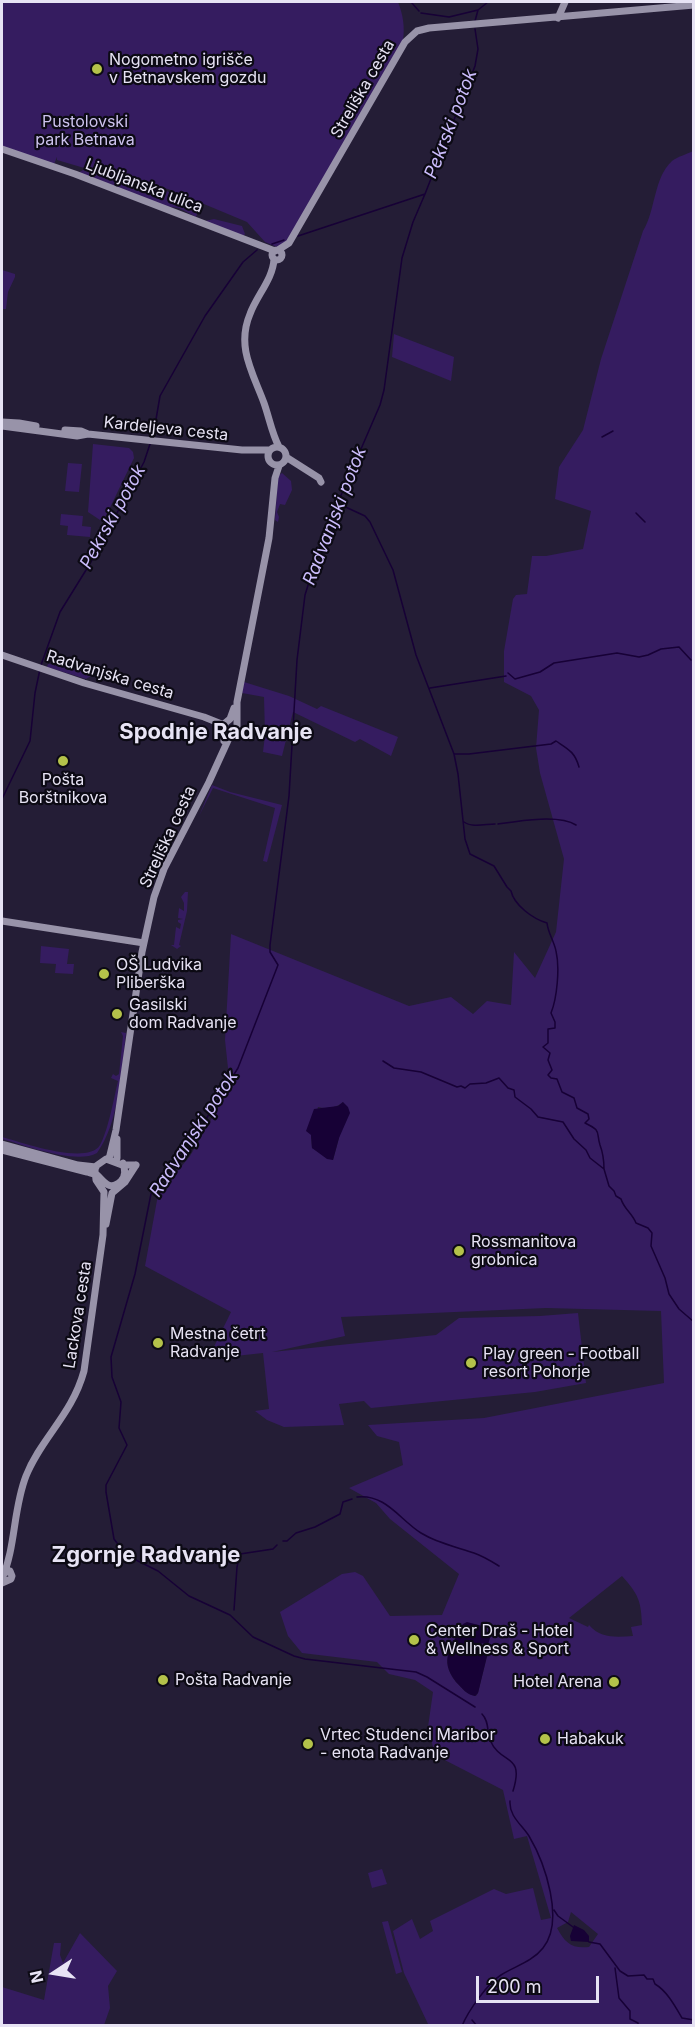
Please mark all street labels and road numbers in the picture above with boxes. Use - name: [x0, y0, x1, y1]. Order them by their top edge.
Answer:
- street label: Streliška cesta: [327, 36, 399, 142]
- street label: Ljubljanska ulica: [82, 155, 206, 217]
- street label: Kardeljeva cesta: [103, 413, 229, 445]
- street label: Radvanjska cesta: [44, 646, 176, 704]
- street label: Streliška cesta: [136, 783, 200, 891]
- street label: Lackova cesta: [60, 1260, 96, 1370]

